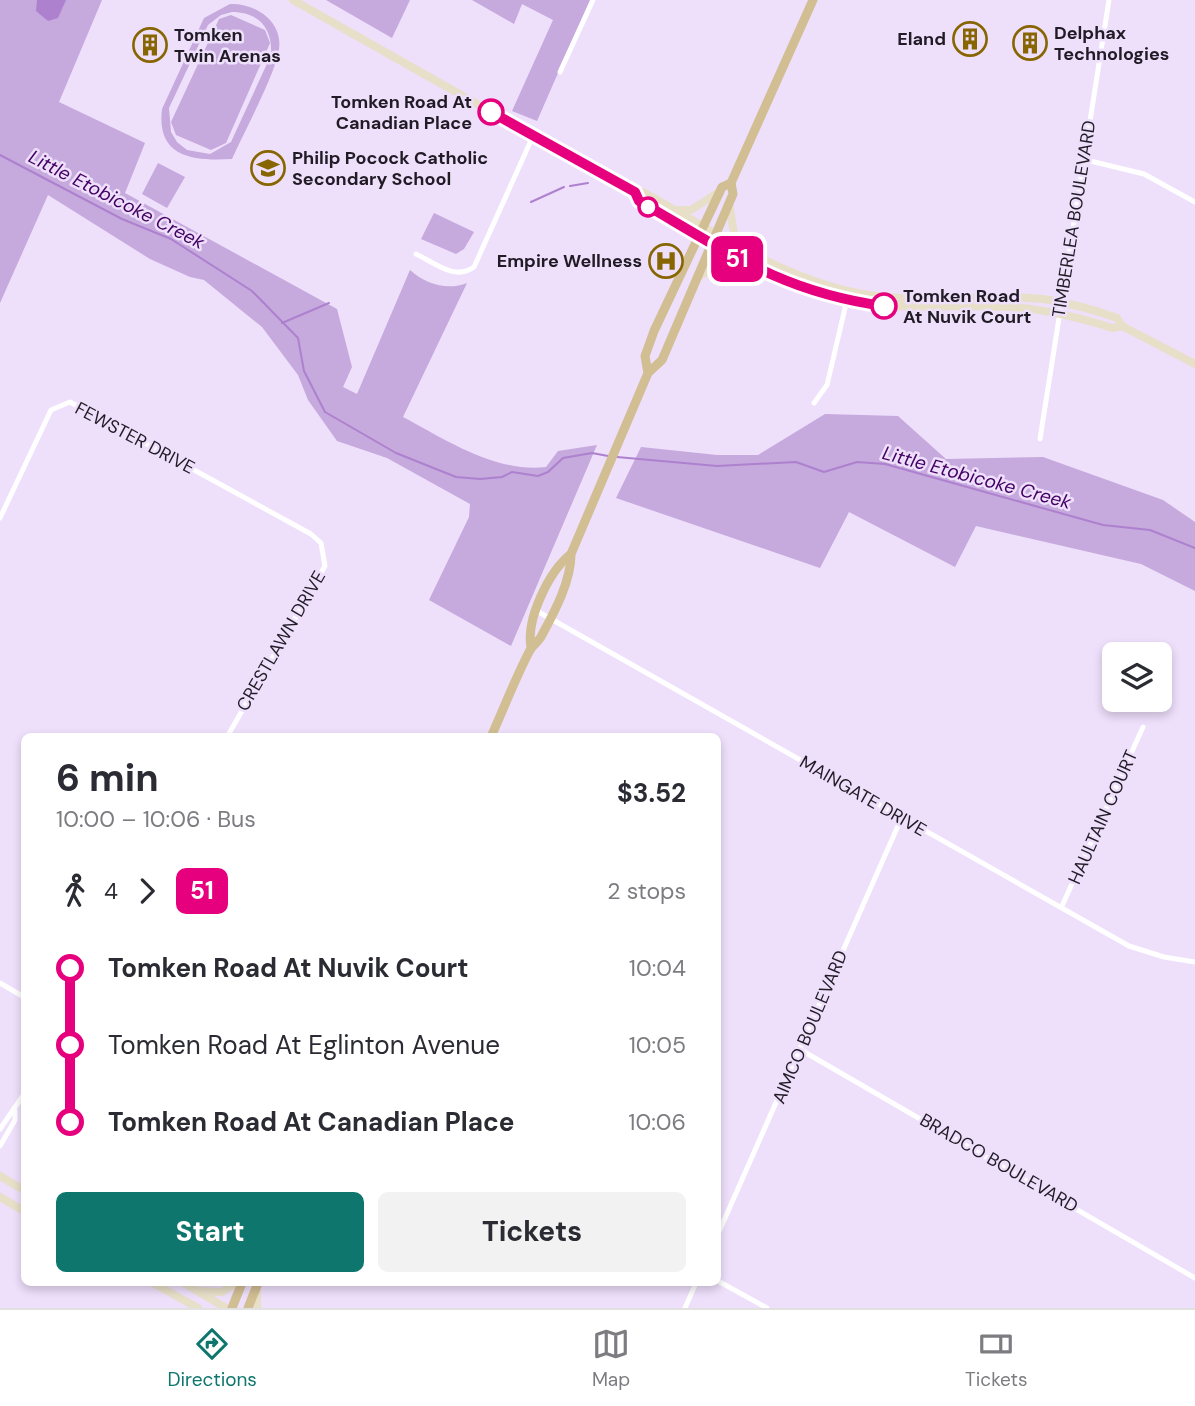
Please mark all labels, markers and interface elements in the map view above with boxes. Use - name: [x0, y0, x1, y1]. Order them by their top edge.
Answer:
- building icon: Eland: [951, 20, 989, 58]
- place label: Delphax Technologies: [1054, 21, 1169, 66]
- place label: Tomken Twin Arenas: [174, 23, 281, 68]
- building icon: Delphax Technologies: [1011, 24, 1049, 62]
- building icon: Tomken Twin Arenas: [131, 26, 169, 64]
- place label: Eland: [897, 27, 946, 51]
- place label: Tomken Road At Canadian Place: [331, 90, 472, 135]
- marker: Tomken Road At Canadian Place: [478, 99, 504, 125]
- street label: TIMBERLEA BOULEVARD: [1047, 119, 1101, 319]
- water label: Little Etobicoke Creek: [24, 144, 209, 255]
- place label: Philip Pocock Catholic Secondary School: [292, 146, 488, 191]
- school or university icon: Philip Pocock Catholic Secondary School: [249, 149, 287, 187]
- unlabelled marker: [638, 197, 658, 217]
- line badge: 51: [706, 236, 768, 282]
- hospital icon: Empire Wellness: [647, 242, 685, 280]
- text: 51: [725, 243, 749, 274]
- place label: Empire Wellness: [497, 249, 642, 273]
- place label: Tomken Road At Nuvik Court: [903, 284, 1031, 329]
- marker: Tomken Road At Nuvik Court: [871, 293, 897, 319]
- street label: FEWSTER DRIVE: [71, 396, 199, 480]
- water label: Little Etobicoke Creek: [880, 440, 1074, 515]
- street label: CRESTLAWN DRIVE: [231, 566, 331, 716]
- map controls: [1102, 642, 1172, 712]
- button: layers: [1102, 642, 1172, 712]
- street label: HAULTAIN COURT: [1063, 746, 1143, 888]
- street label: MAINGATE DRIVE: [795, 750, 931, 842]
- text: 6 min: [56, 753, 159, 803]
- text: $3.52: [617, 776, 686, 810]
- text: 10:00 – 10:06 · Bus: [56, 804, 256, 834]
- icon: walk: [56, 872, 94, 910]
- icon: forward: [128, 872, 166, 910]
- text: 51: [190, 875, 214, 906]
- text: 4: [104, 876, 118, 906]
- text: 2 stops: [607, 876, 686, 906]
- street label: AIMCO BOULEVARD: [767, 947, 853, 1107]
- text: Tomken Road At Nuvik Court: [108, 951, 469, 985]
- text: 10:04: [629, 953, 686, 983]
- text: Tomken Road At Eglinton Avenue: [108, 1028, 500, 1062]
- text: 10:05: [629, 1030, 686, 1060]
- text: Tomken Road At Canadian Place: [108, 1105, 514, 1139]
- text: 10:06: [628, 1107, 686, 1137]
- street label: BRADCO BOULEVARD: [915, 1108, 1083, 1218]
- button: Start: [56, 1192, 364, 1272]
- button: Tickets: [378, 1192, 686, 1272]
- tab: Directions: [167, 1325, 257, 1392]
- tab: Map: [592, 1325, 630, 1392]
- tab: Tickets: [965, 1325, 1028, 1392]

